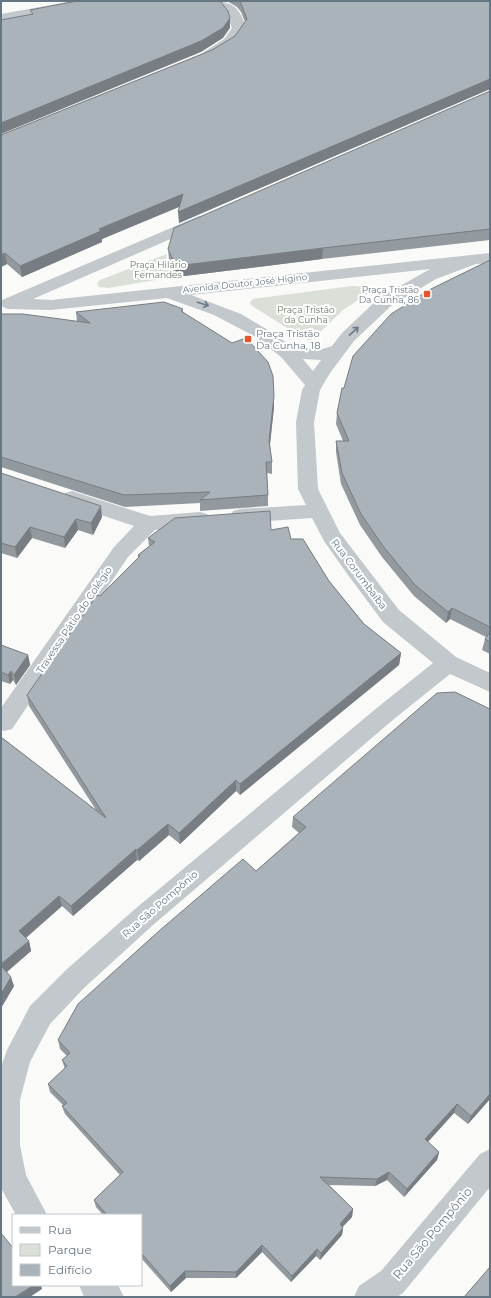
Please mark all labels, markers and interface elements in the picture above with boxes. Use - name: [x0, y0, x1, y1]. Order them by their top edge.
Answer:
- park label: Praça Hilário Fernandes: [130, 259, 187, 280]
- street label: Avenida Doutor José Higino: [182, 271, 308, 295]
- place label: Praça Tristão Da Cunha, 86: [359, 284, 420, 305]
- marker: Praça Tristão Da Cunha, 86: [422, 289, 432, 299]
- one-way arrow: [196, 301, 209, 308]
- park label: Praça Tristão da Cunha: [277, 304, 335, 325]
- one-way arrow: [349, 326, 360, 335]
- place label: Praça Tristão Da Cunha, 18: [256, 327, 321, 352]
- marker: Praça Tristão Da Cunha, 18: [243, 334, 253, 344]
- street label: Rua Corumbaíba: [328, 536, 390, 612]
- street label: Travessa Pátio do Colégio: [33, 564, 115, 676]
- street label: Rua São Pompônio: [119, 868, 201, 940]
- street label: Rua São Pompônio: [389, 1184, 475, 1282]
- legend: [12, 1214, 142, 1286]
- text: Rua: [48, 1222, 72, 1237]
- text: Parque: [48, 1242, 92, 1257]
- text: Edifício: [48, 1262, 92, 1277]

